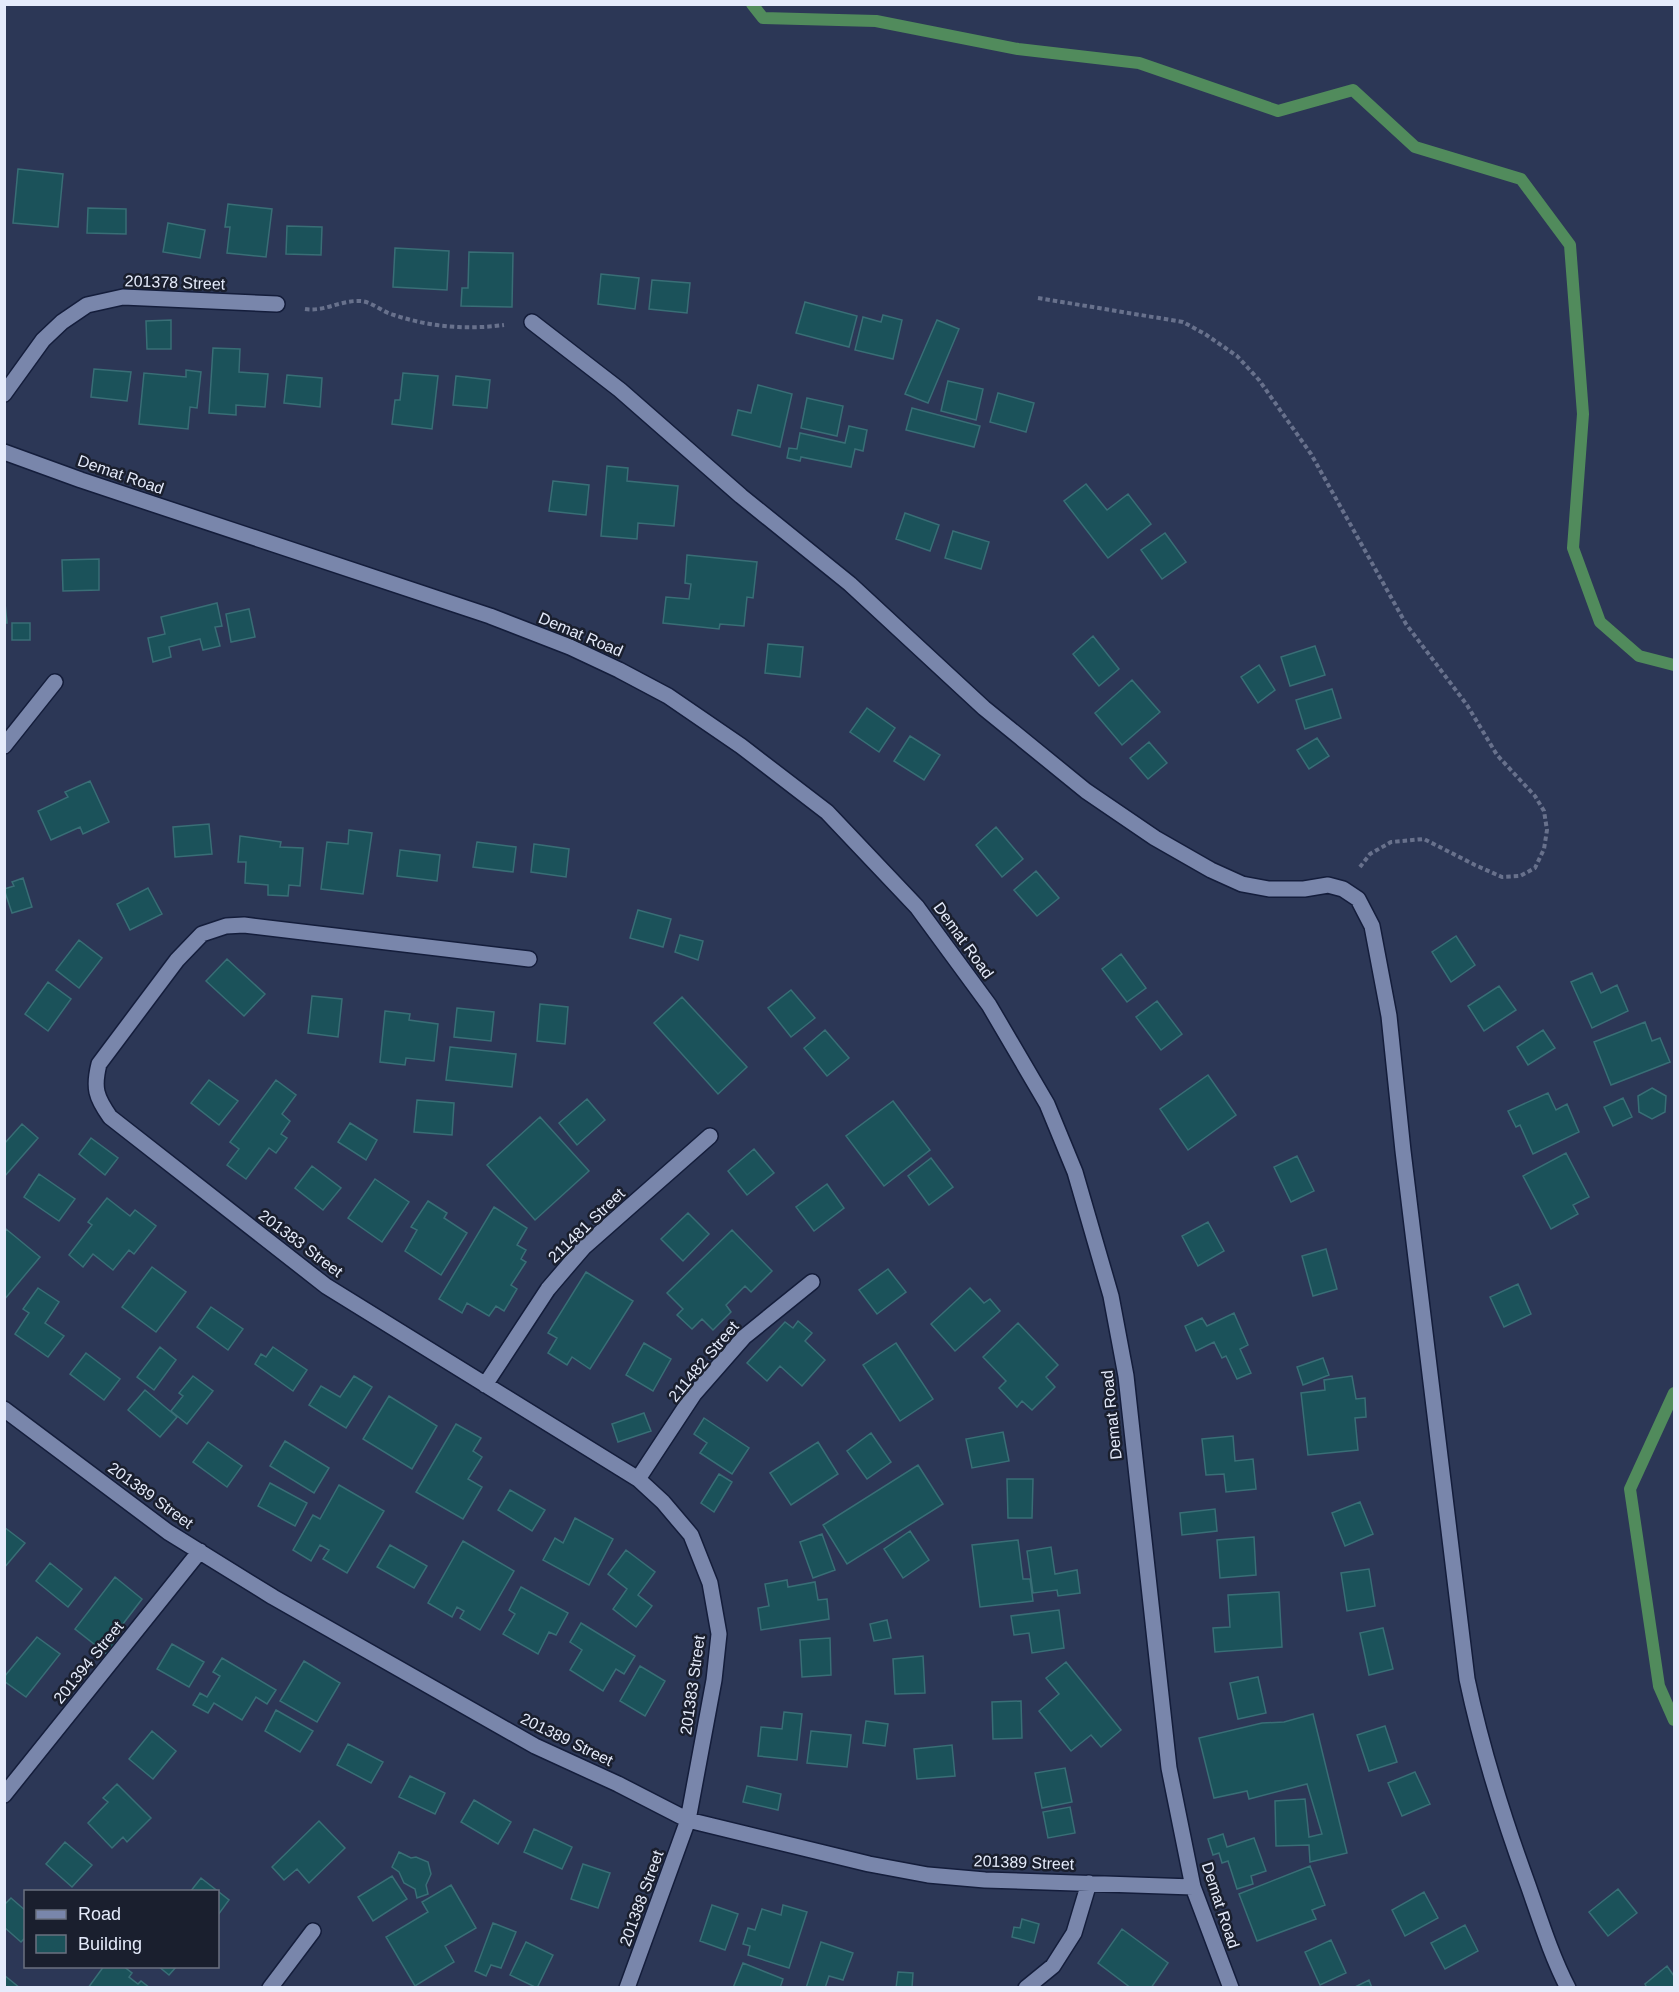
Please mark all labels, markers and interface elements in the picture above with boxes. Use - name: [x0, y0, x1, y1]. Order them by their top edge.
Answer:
- street label: 201378 Street: [124, 272, 226, 293]
- street label: Demat Road: [76, 452, 166, 497]
- street label: Demat Road: [536, 609, 625, 660]
- street label: Demat Road: [930, 899, 997, 982]
- street label: 211481 Street: [545, 1184, 628, 1266]
- street label: 201383 Street: [255, 1206, 346, 1281]
- street label: 211482 Street: [665, 1317, 742, 1405]
- street label: Demat Road: [1098, 1369, 1125, 1461]
- street label: 201389 Street: [105, 1459, 197, 1532]
- street label: 201394 Street: [50, 1617, 127, 1707]
- street label: 201383 Street: [677, 1634, 708, 1736]
- street label: 201389 Street: [518, 1710, 616, 1769]
- street label: 201388 Street: [616, 1848, 667, 1948]
- street label: 201389 Street: [973, 1852, 1075, 1873]
- street label: Demat Road: [1199, 1860, 1242, 1950]
- legend: [24, 1890, 219, 1968]
- text: Road: [78, 1904, 121, 1924]
- text: Building: [78, 1934, 142, 1954]

